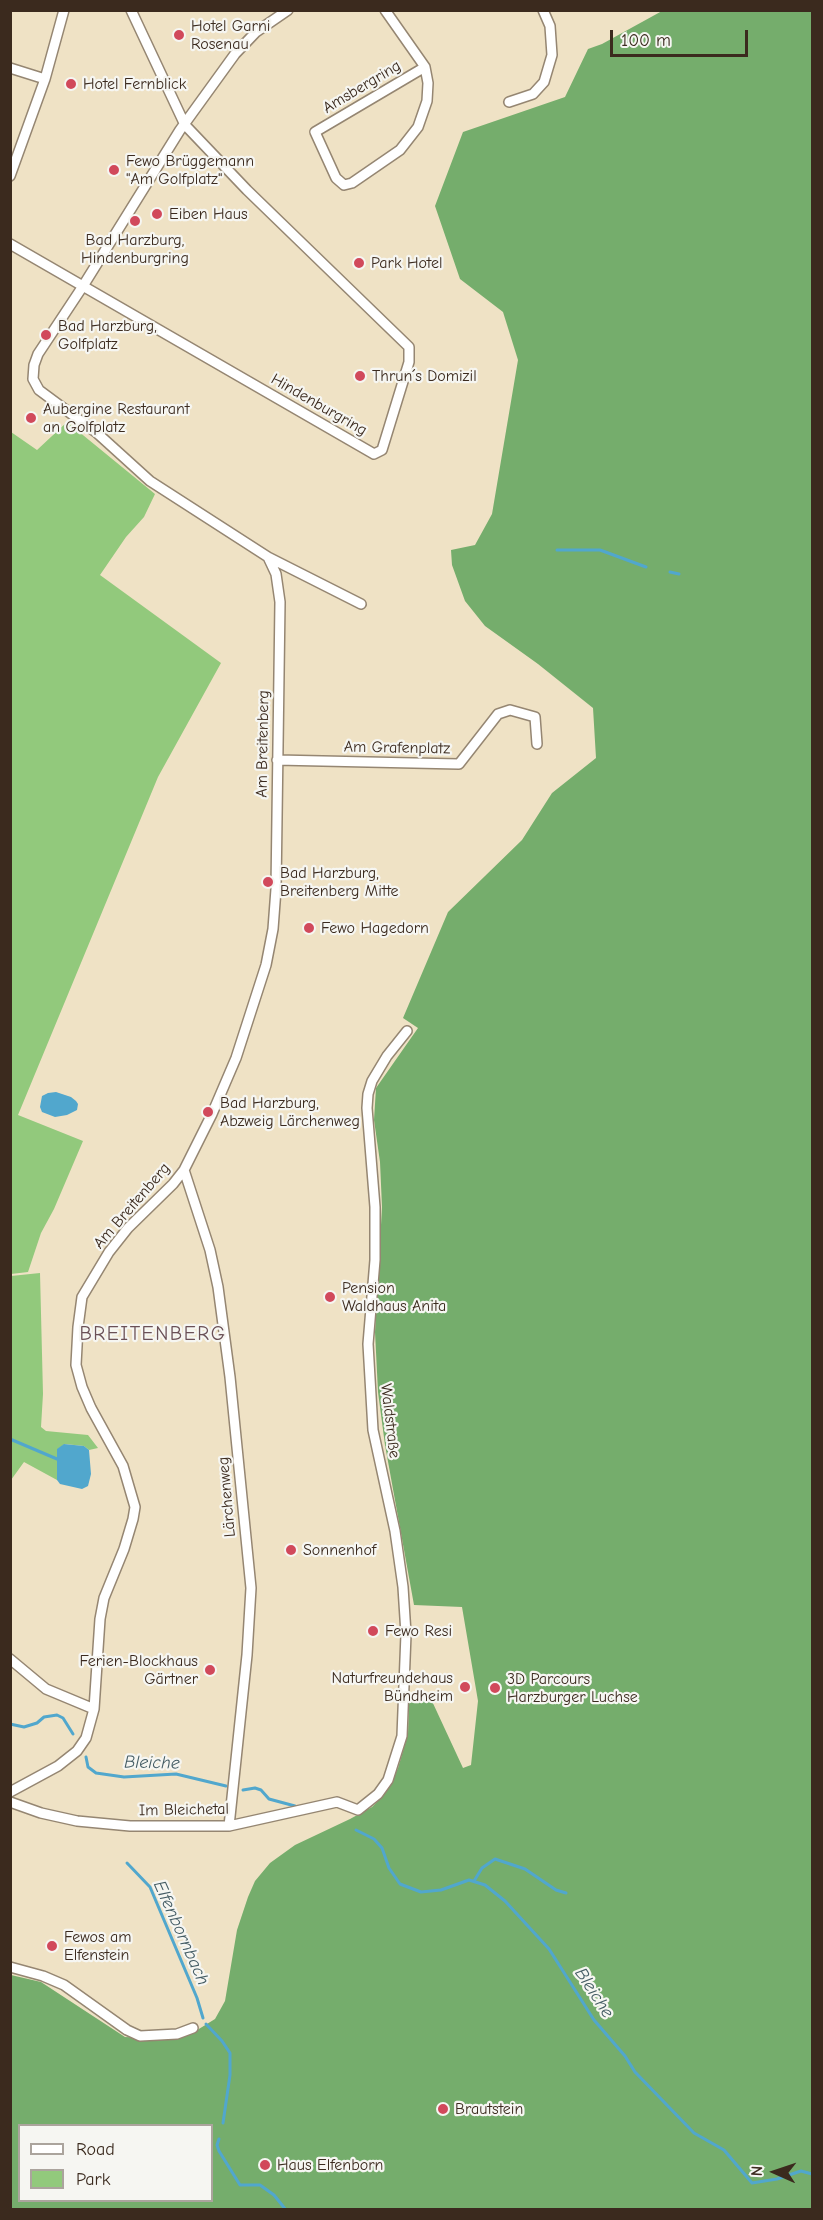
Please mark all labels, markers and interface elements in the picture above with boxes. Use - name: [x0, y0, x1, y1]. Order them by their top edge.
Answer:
- place label: Hotel Garni Rosenau: [191, 16, 270, 54]
- scale bar: [613, 18, 751, 56]
- marker: Hotel Garni Rosenau: [172, 28, 186, 42]
- text: 100 m: [621, 30, 671, 51]
- street label: Amsbergring: [320, 56, 404, 118]
- place label: Hotel Fernblick: [83, 74, 187, 94]
- marker: Hotel Fernblick: [64, 77, 78, 91]
- place label: Fewo Brüggemann "Am Golfplatz": [126, 151, 254, 189]
- marker: Fewo Brüggemann "Am Golfplatz": [107, 163, 121, 177]
- place label: Eiben Haus: [169, 204, 248, 224]
- marker: Eiben Haus: [150, 207, 164, 221]
- marker: Bad Harzburg, Hindenburgring: [128, 214, 142, 228]
- place label: Bad Harzburg, Hindenburgring: [81, 230, 189, 268]
- place label: Park Hotel: [371, 253, 443, 273]
- marker: Park Hotel: [352, 256, 366, 270]
- place label: Bad Harzburg, Golfplatz: [58, 316, 157, 354]
- marker: Bad Harzburg, Golfplatz: [39, 328, 53, 342]
- place label: Thrun´s Domizil: [372, 366, 477, 386]
- marker: Thrun´s Domizil: [353, 369, 367, 383]
- street label: Hindenburgring: [268, 370, 370, 440]
- place label: Aubergine Restaurant an Golfplatz: [43, 399, 190, 437]
- marker: Aubergine Restaurant an Golfplatz: [24, 411, 38, 425]
- street label: Am Breitenberg: [252, 690, 274, 798]
- street label: Am Grafenplatz: [344, 737, 450, 759]
- place label: Bad Harzburg, Breitenberg Mitte: [280, 863, 399, 901]
- marker: Bad Harzburg, Breitenberg Mitte: [261, 875, 275, 889]
- place label: Fewo Hagedorn: [321, 918, 429, 938]
- marker: Fewo Hagedorn: [302, 921, 316, 935]
- place label: Bad Harzburg, Abzweig Lärchenweg: [220, 1093, 360, 1131]
- marker: Bad Harzburg, Abzweig Lärchenweg: [201, 1105, 215, 1119]
- street label: Am Breitenberg: [90, 1159, 174, 1253]
- place label: Pension Waldhaus Anita: [342, 1278, 446, 1316]
- marker: Pension Waldhaus Anita: [323, 1290, 337, 1304]
- district label: BREITENBERG: [79, 1322, 227, 1346]
- street label: Waldstraße: [376, 1383, 404, 1459]
- street label: Lärchenweg: [214, 1456, 240, 1538]
- place label: Sonnenhof: [303, 1540, 376, 1560]
- marker: Sonnenhof: [284, 1543, 298, 1557]
- place label: Fewo Resi: [385, 1621, 452, 1641]
- marker: Fewo Resi: [366, 1624, 380, 1638]
- place label: Ferien-Blockhaus Gärtner: [79, 1651, 198, 1689]
- marker: Ferien-Blockhaus Gärtner: [203, 1663, 217, 1677]
- place label: Naturfreundehaus Bündheim: [331, 1668, 453, 1706]
- place label: 3D Parcours Harzburger Luchse: [507, 1669, 638, 1707]
- marker: Naturfreundehaus Bündheim: [458, 1680, 472, 1694]
- marker: 3D Parcours Harzburger Luchse: [488, 1681, 502, 1695]
- water label: Bleiche: [124, 1752, 180, 1774]
- street label: Im Bleichetal: [139, 1800, 229, 1820]
- water label: Elfenbornbach: [148, 1877, 214, 1989]
- place label: Fewos am Elfenstein: [64, 1927, 131, 1965]
- marker: Fewos am Elfenstein: [45, 1939, 59, 1953]
- water label: Bleiche: [570, 1964, 618, 2022]
- place label: Brautstein: [455, 2099, 523, 2119]
- marker: Brautstein: [436, 2102, 450, 2116]
- legend: [18, 2124, 213, 2202]
- text: Road: [76, 2139, 115, 2160]
- north arrow: [745, 2142, 805, 2202]
- place label: Haus Elfenborn: [277, 2155, 383, 2175]
- marker: Haus Elfenborn: [258, 2158, 272, 2172]
- text: N: [748, 2165, 766, 2177]
- text: Park: [76, 2169, 110, 2190]

